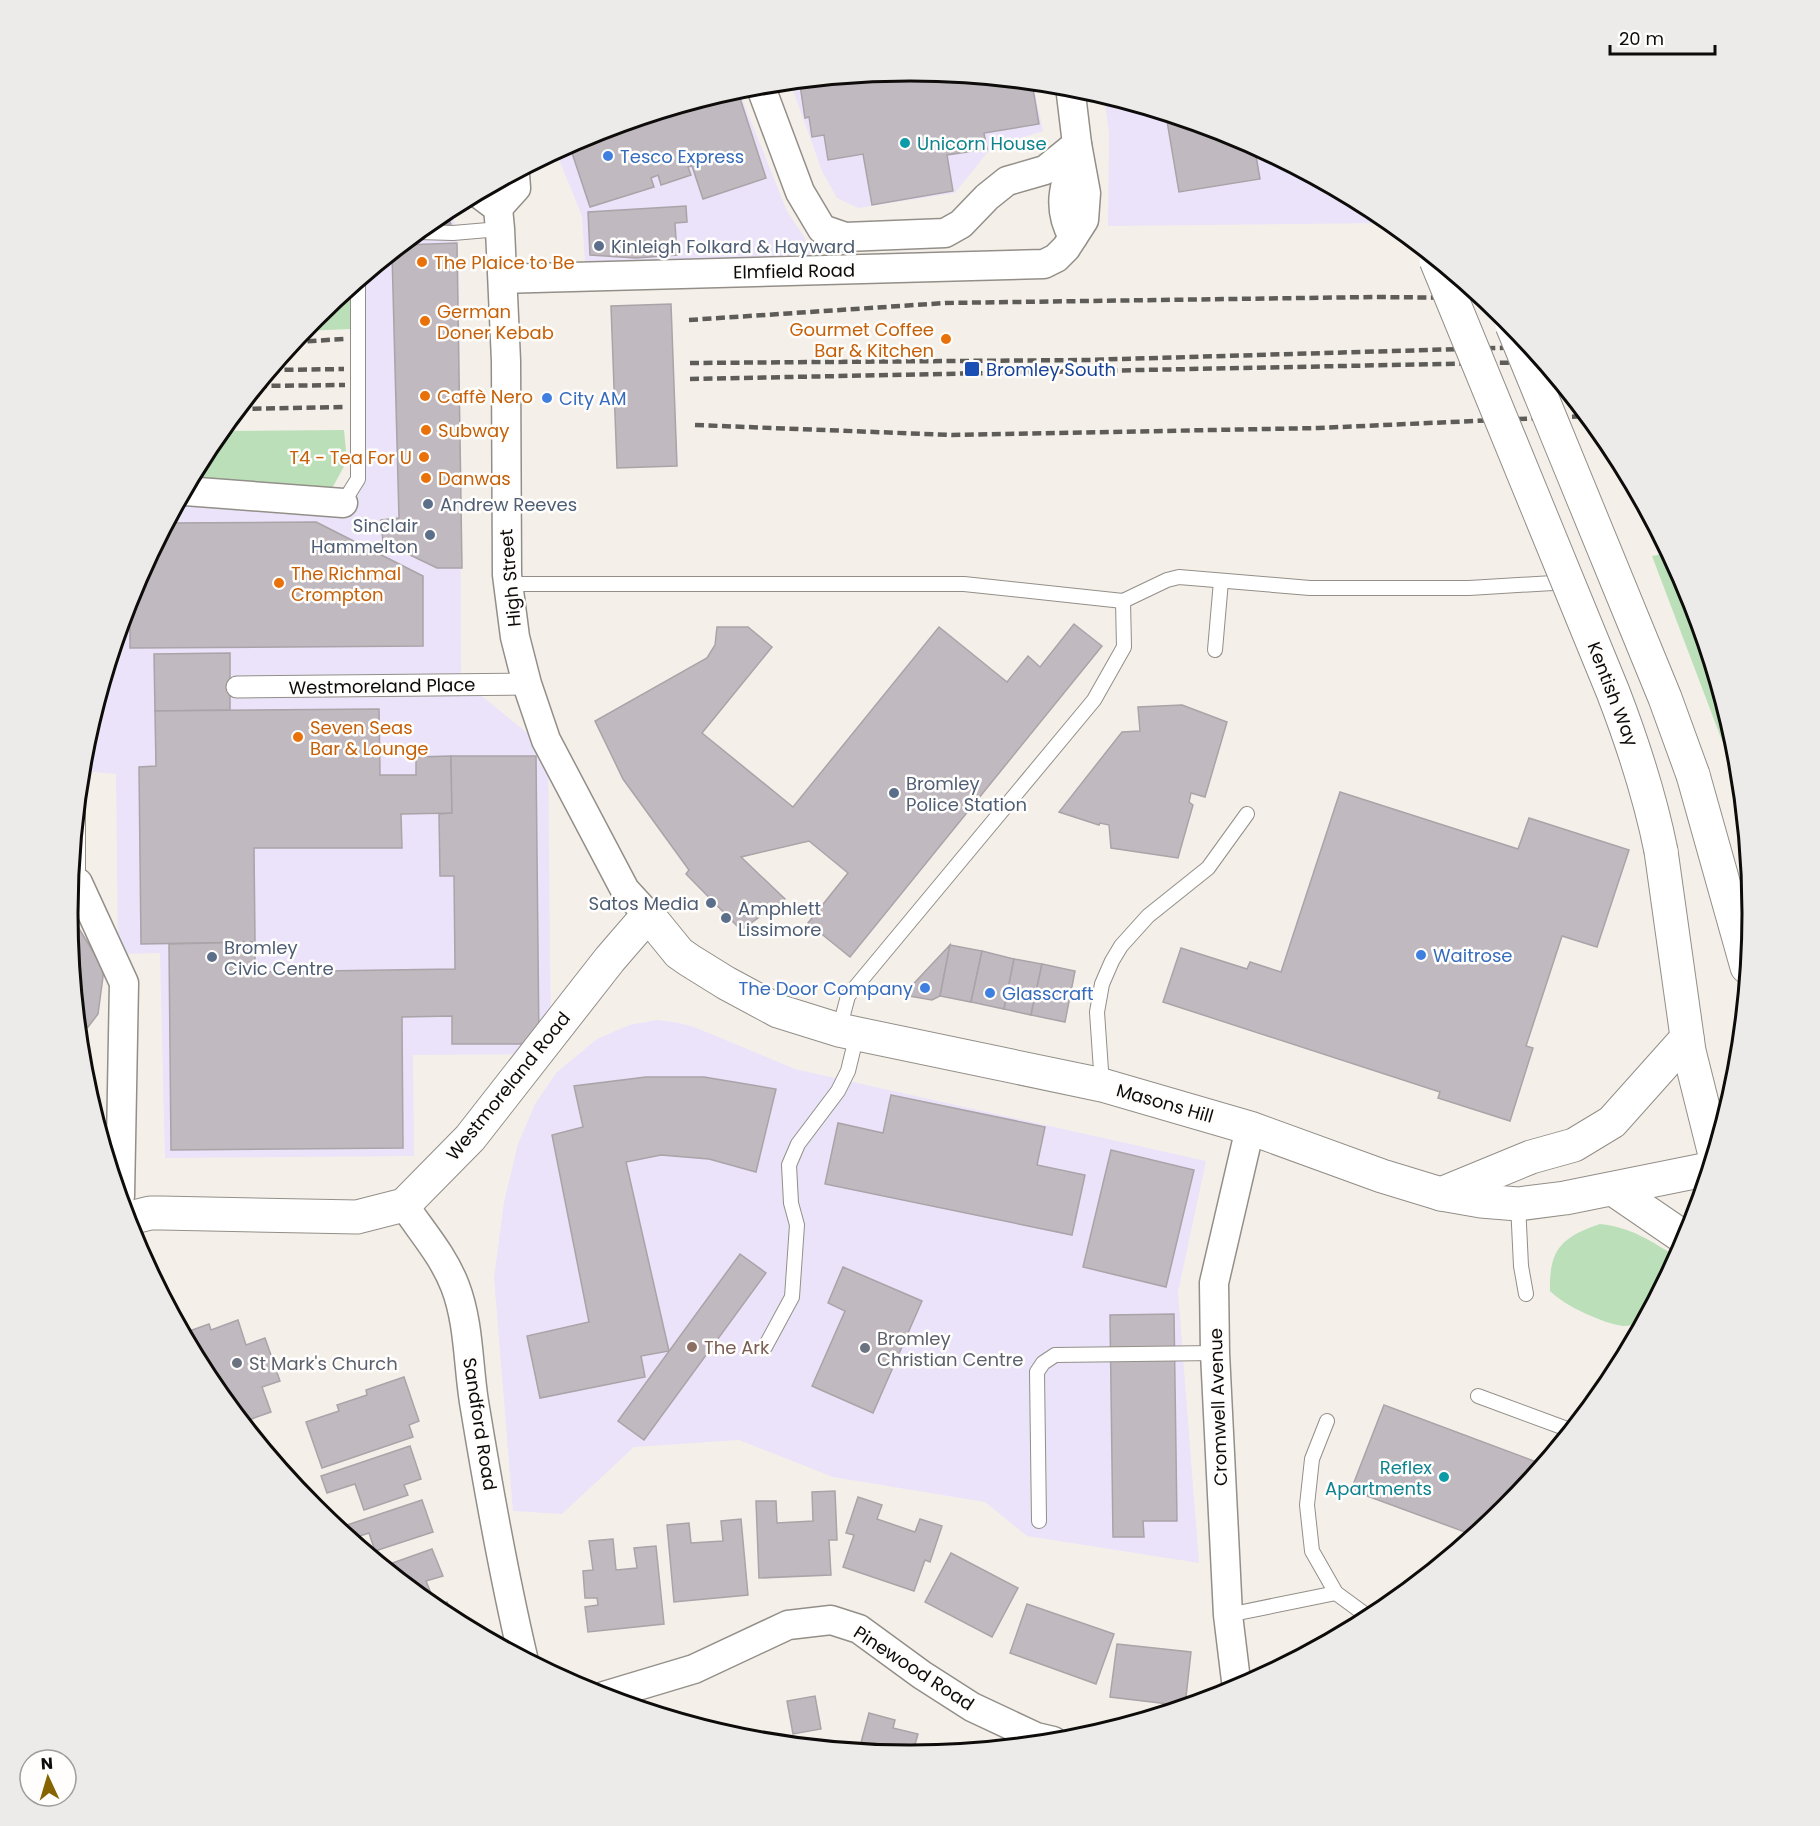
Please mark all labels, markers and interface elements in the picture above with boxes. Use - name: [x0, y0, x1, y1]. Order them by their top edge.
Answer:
- scale bar: [1610, 18, 1715, 56]
- text: 20 m: [1619, 26, 1664, 51]
- place label: Unicorn House: [917, 131, 1047, 156]
- marker: Unicorn House: [898, 136, 912, 150]
- place label: Tesco Express: [620, 144, 744, 169]
- marker: Tesco Express: [601, 149, 615, 163]
- place label: Kinleigh Folkard & Hayward: [611, 234, 855, 259]
- marker: Kinleigh Folkard & Hayward: [592, 239, 606, 253]
- place label: The Plaice to Be: [434, 250, 575, 275]
- marker: The Plaice to Be: [415, 255, 429, 269]
- street label: Elmfield Road: [733, 257, 855, 285]
- place label: German Doner Kebab: [437, 299, 554, 345]
- marker: German Doner Kebab: [418, 314, 432, 328]
- place label: Gourmet Coffee Bar & Kitchen: [790, 317, 934, 363]
- marker: Gourmet Coffee Bar & Kitchen: [939, 332, 953, 346]
- place label: Bromley South: [986, 357, 1116, 382]
- marker: Bromley South: [963, 360, 981, 378]
- place label: Caffè Nero: [437, 384, 533, 409]
- place label: City AM: [559, 386, 626, 411]
- marker: Caffè Nero: [418, 389, 432, 403]
- marker: City AM: [540, 391, 554, 405]
- place label: Subway: [438, 418, 509, 443]
- marker: Subway: [419, 423, 433, 437]
- place label: T4 - Tea For U: [289, 445, 412, 470]
- marker: T4 - Tea For U: [417, 450, 431, 464]
- place label: Danwas: [438, 466, 511, 491]
- marker: Danwas: [419, 471, 433, 485]
- place label: Andrew Reeves: [440, 492, 577, 517]
- marker: Andrew Reeves: [421, 497, 435, 511]
- place label: Sinclair Hammelton: [311, 513, 418, 559]
- marker: Sinclair Hammelton: [423, 528, 437, 542]
- street label: High Street: [493, 528, 527, 628]
- place label: The Richmal Crompton: [291, 561, 401, 607]
- marker: The Richmal Crompton: [272, 576, 286, 590]
- street label: Kentish Way: [1582, 638, 1644, 750]
- street label: Westmoreland Place: [288, 672, 476, 700]
- place label: Seven Seas Bar & Lounge: [310, 715, 429, 761]
- marker: Seven Seas Bar & Lounge: [291, 730, 305, 744]
- place label: Bromley Police Station: [906, 771, 1027, 817]
- marker: Bromley Police Station: [887, 786, 901, 800]
- place label: Satos Media: [589, 891, 699, 916]
- marker: Satos Media: [704, 896, 718, 910]
- place label: Amphlett Lissimore: [738, 896, 821, 942]
- marker: Amphlett Lissimore: [719, 911, 733, 925]
- place label: Bromley Civic Centre: [224, 935, 334, 981]
- place label: Waitrose: [1433, 943, 1513, 968]
- marker: Waitrose: [1414, 948, 1428, 962]
- marker: Bromley Civic Centre: [205, 950, 219, 964]
- place label: The Door Company: [739, 976, 913, 1001]
- marker: The Door Company: [918, 981, 932, 995]
- place label: Glasscraft: [1002, 981, 1094, 1006]
- marker: Glasscraft: [983, 986, 997, 1000]
- street label: Westmoreland Road: [440, 1006, 576, 1166]
- street label: Masons Hill: [1113, 1077, 1217, 1129]
- place label: Bromley Christian Centre: [877, 1326, 1023, 1372]
- street label: Cromwell Avenue: [1203, 1328, 1233, 1486]
- place label: The Ark: [704, 1335, 770, 1360]
- marker: The Ark: [685, 1340, 699, 1354]
- marker: Bromley Christian Centre: [858, 1341, 872, 1355]
- place label: St Mark's Church: [249, 1351, 398, 1376]
- marker: St Mark's Church: [230, 1356, 244, 1370]
- street label: Sandford Road: [457, 1356, 503, 1492]
- place label: Reflex Apartments: [1325, 1455, 1432, 1501]
- marker: Reflex Apartments: [1437, 1470, 1451, 1484]
- street label: Pinewood Road: [849, 1620, 979, 1716]
- north arrow: [18, 1748, 78, 1808]
- text: N: [40, 1752, 54, 1775]

